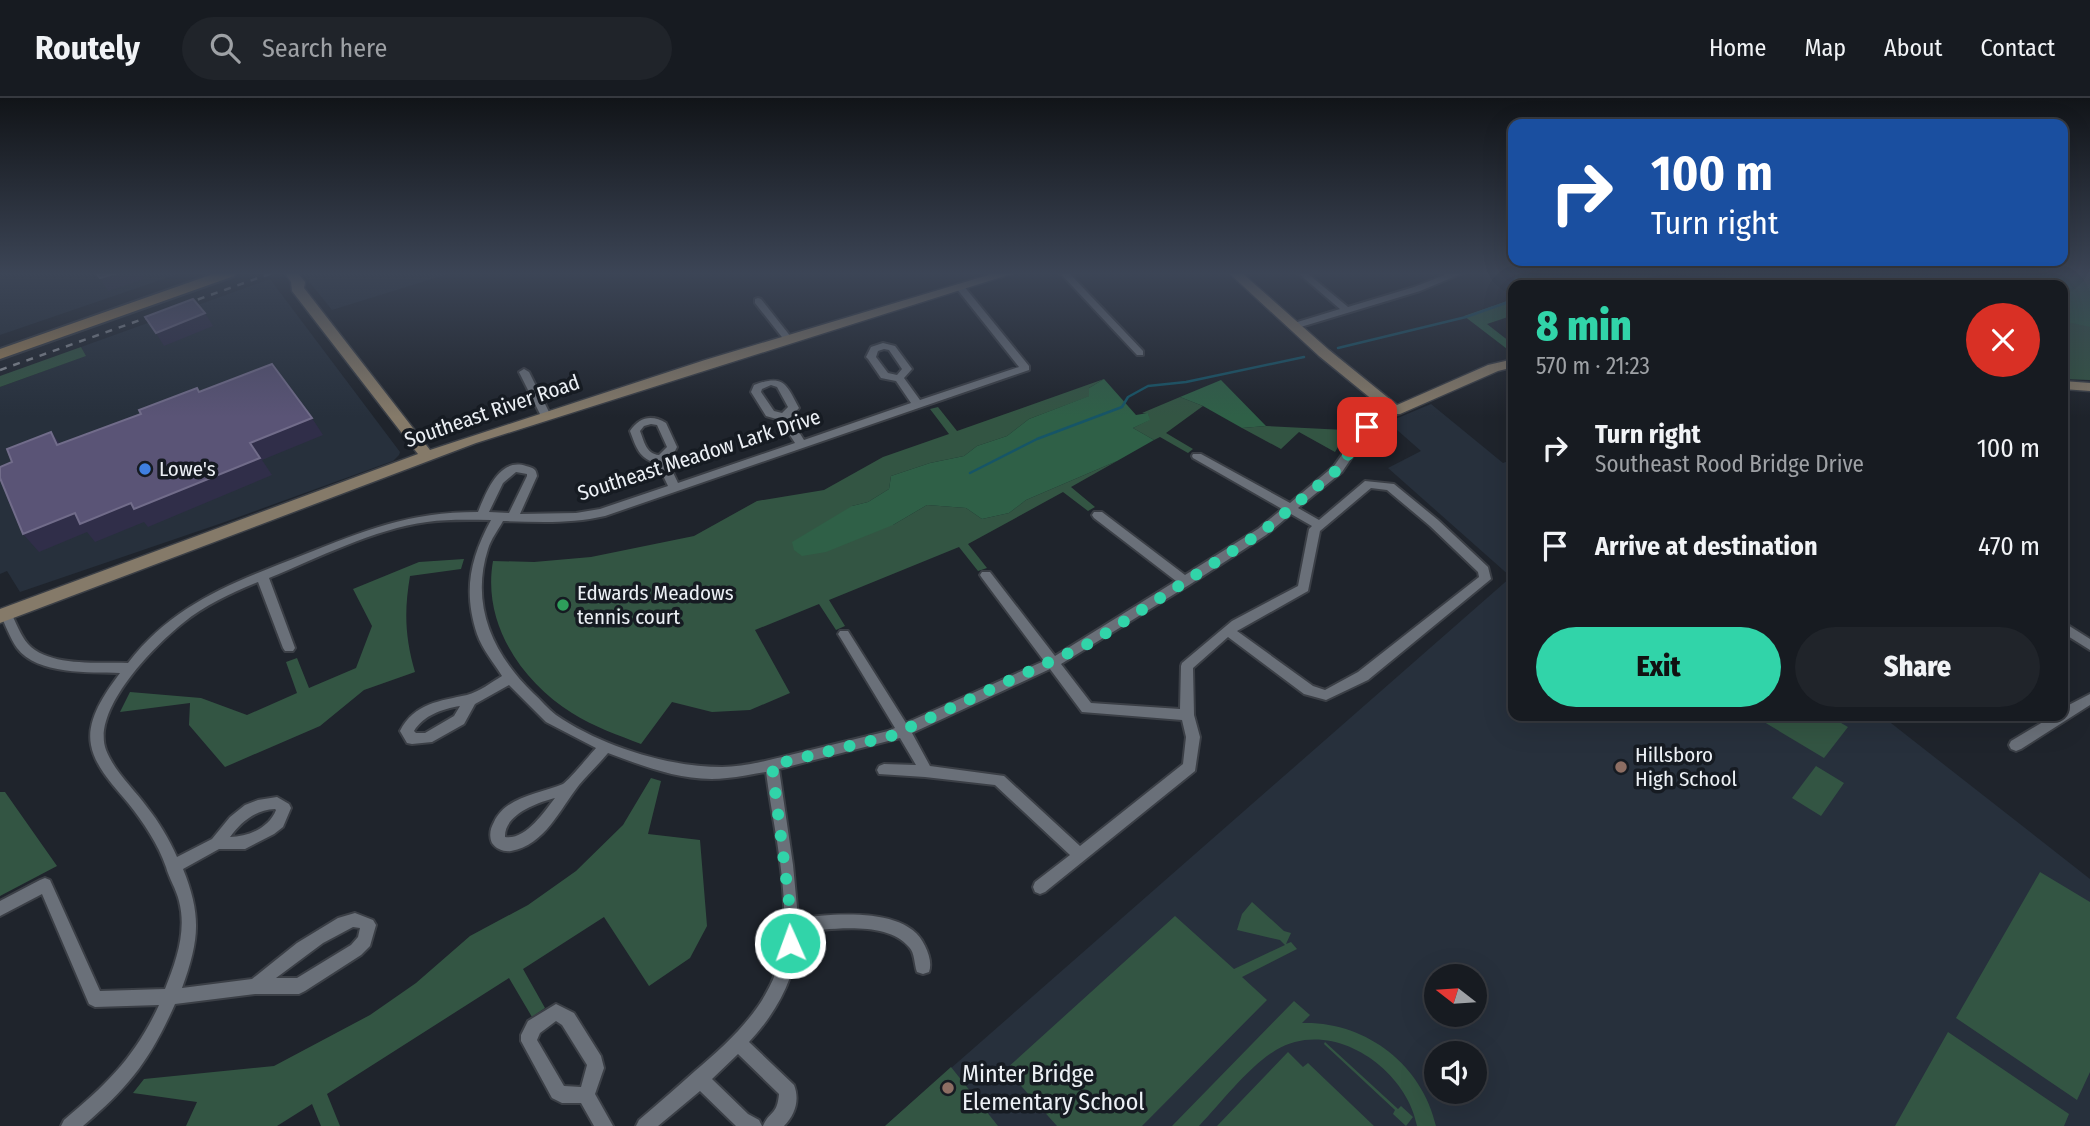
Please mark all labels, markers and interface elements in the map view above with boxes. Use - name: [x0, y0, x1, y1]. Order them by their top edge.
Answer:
- search box: [182, 17, 672, 80]
- text: Routely: [35, 28, 140, 68]
- icon: search: [206, 29, 244, 67]
- text: Search here: [262, 33, 387, 64]
- text: Home: [1709, 34, 1766, 62]
- text: Map: [1804, 34, 1846, 62]
- text: About: [1884, 34, 1942, 62]
- text: Contact: [1980, 34, 2055, 62]
- text: 100 m: [1651, 144, 1773, 203]
- icon: right: [1536, 147, 1627, 238]
- text: Turn right: [1651, 204, 1778, 242]
- text: 8 min: [1536, 301, 1632, 351]
- button: close: [1966, 303, 2040, 377]
- text: 570 m · 21:23: [1536, 352, 1650, 380]
- street label: Southeast River Road: [401, 369, 583, 453]
- pin: [1337, 397, 1397, 457]
- street label: Southeast Meadow Lark Drive: [574, 403, 824, 507]
- icon: arrive: [1348, 408, 1386, 446]
- text: Turn right: [1595, 419, 1701, 450]
- icon: right: [1536, 429, 1574, 467]
- text: 100 m: [1977, 433, 2040, 464]
- text: Southeast Rood Bridge Drive: [1595, 450, 1864, 478]
- place label: Lowe's: [159, 456, 216, 482]
- marker: Lowe's: [137, 461, 153, 477]
- icon: arrive: [1536, 527, 1574, 565]
- text: Arrive at destination: [1595, 531, 1818, 562]
- text: 470 m: [1978, 531, 2040, 562]
- place label: Edwards Meadows tennis court: [577, 580, 734, 630]
- marker: Edwards Meadows tennis court: [555, 597, 571, 613]
- button: Exit: [1536, 627, 1781, 707]
- button: Share: [1795, 627, 2040, 707]
- place label: Hillsboro High School: [1635, 742, 1737, 792]
- marker: Hillsboro High School: [1613, 759, 1629, 775]
- position arrow: [753, 906, 827, 980]
- north arrow: [1424, 964, 1488, 1027]
- map controls: [1424, 964, 1487, 1104]
- button: sound: [1424, 1041, 1487, 1104]
- place label: Minter Bridge Elementary School: [962, 1060, 1145, 1116]
- marker: Minter Bridge Elementary School: [940, 1080, 956, 1096]

